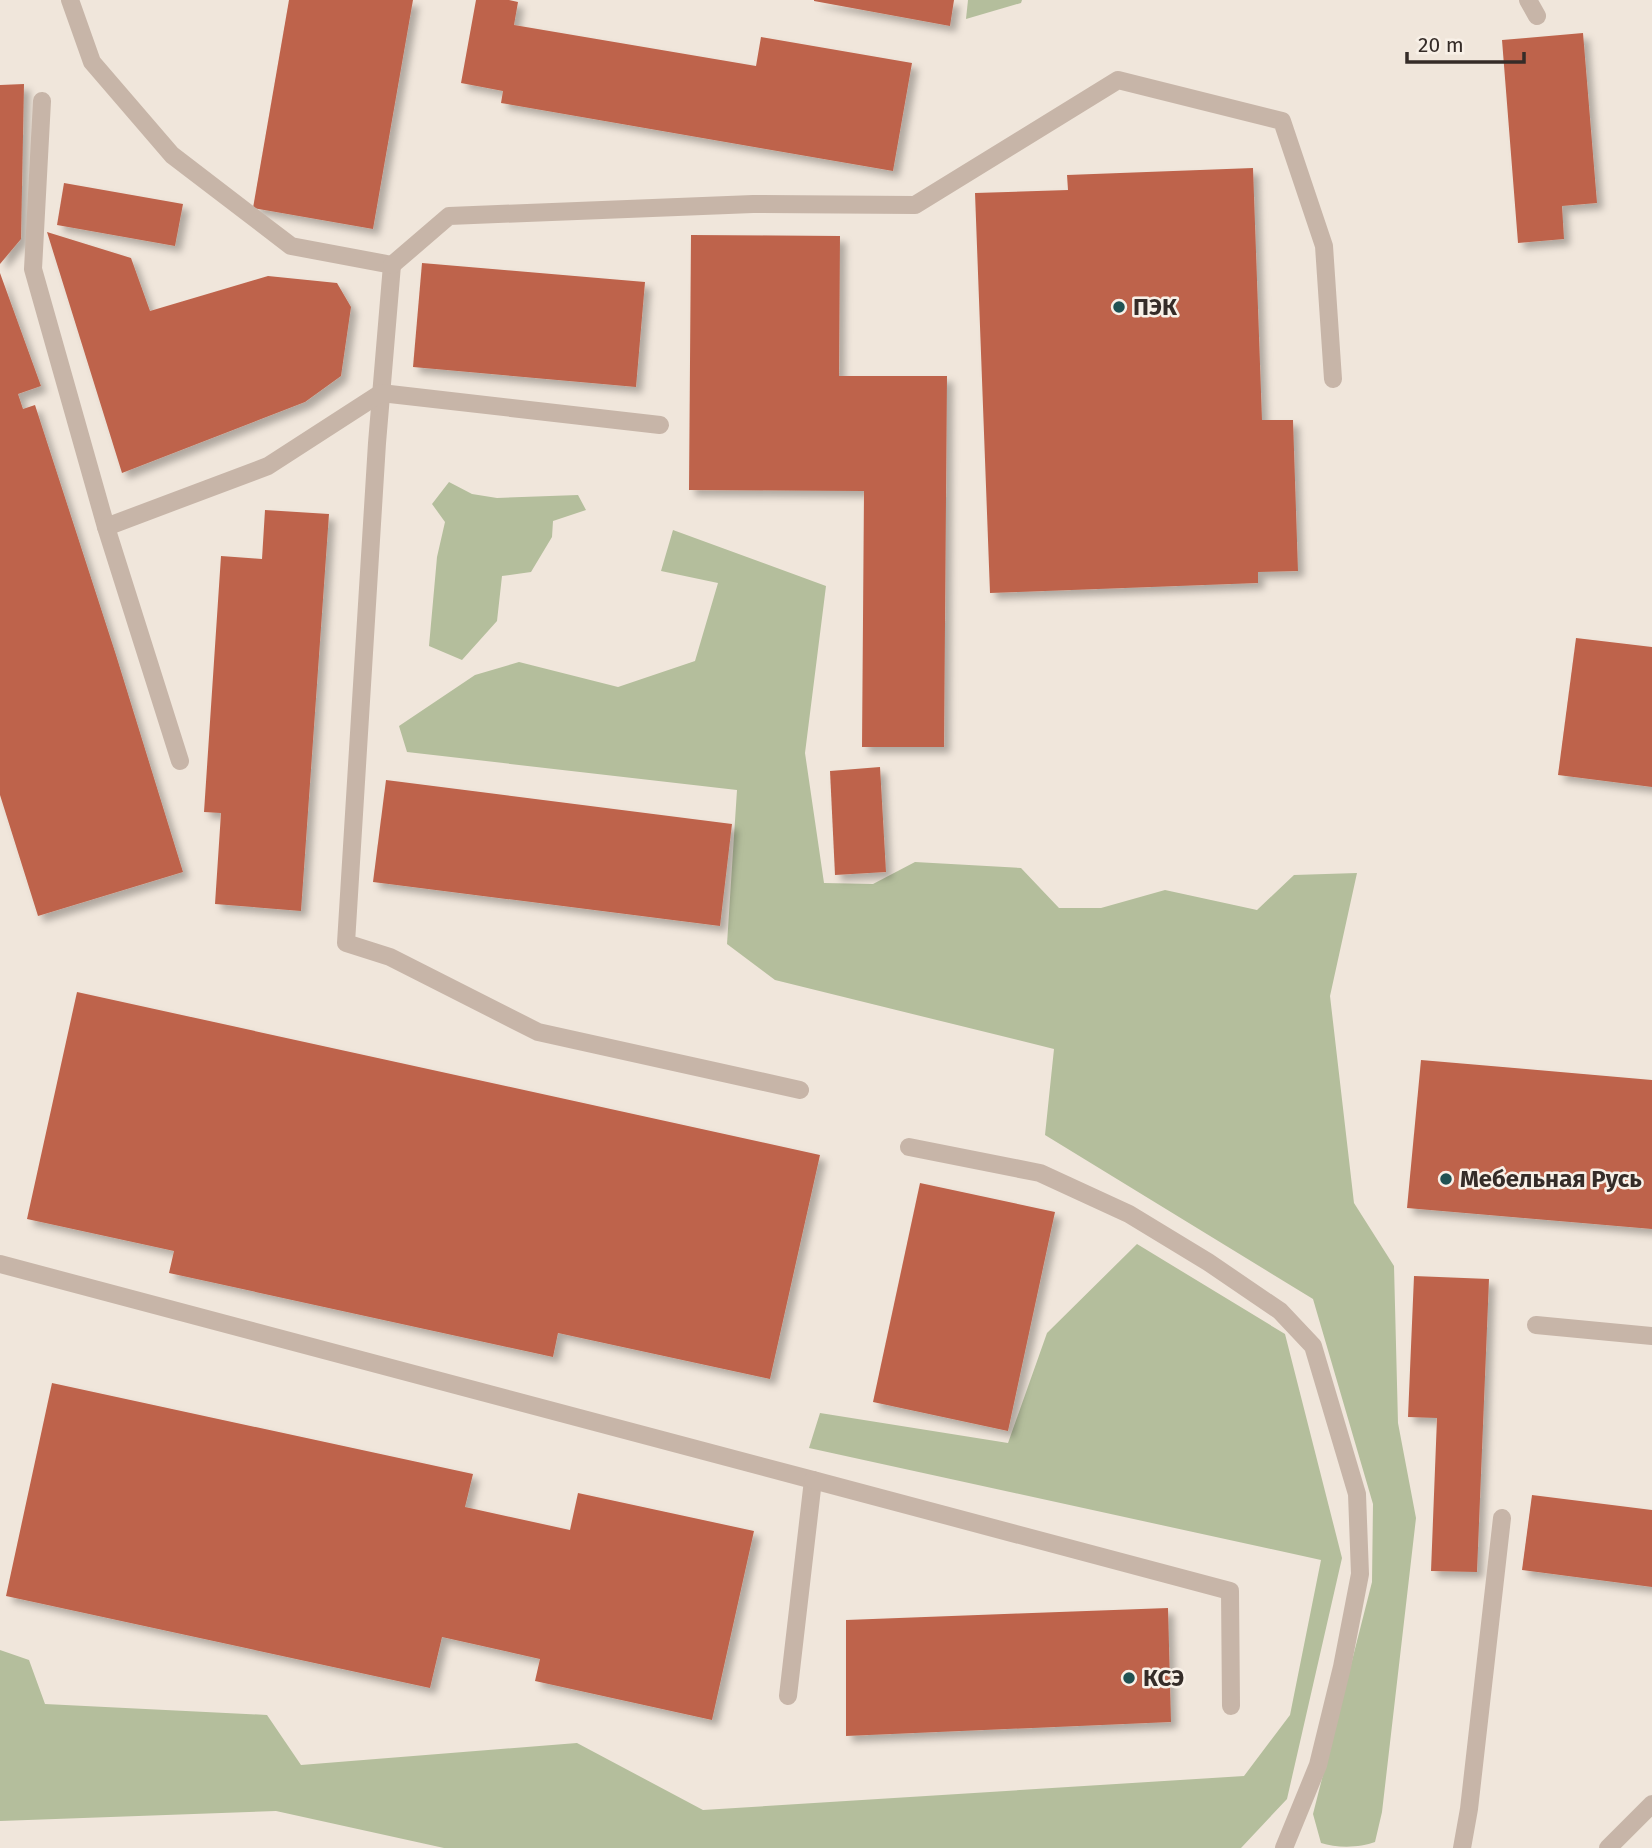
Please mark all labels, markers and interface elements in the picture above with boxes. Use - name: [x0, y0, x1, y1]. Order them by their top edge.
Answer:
- scale bar: [1407, 21, 1524, 65]
- text: 20 m: [1418, 32, 1464, 58]
- place label: ПЭК: [1133, 293, 1178, 321]
- marker: ПЭК: [1111, 299, 1127, 315]
- place label: Мебельная Русь: [1460, 1165, 1642, 1193]
- marker: Мебельная Русь: [1438, 1171, 1454, 1187]
- place label: КСЭ: [1143, 1664, 1184, 1692]
- marker: КСЭ: [1121, 1670, 1137, 1686]

